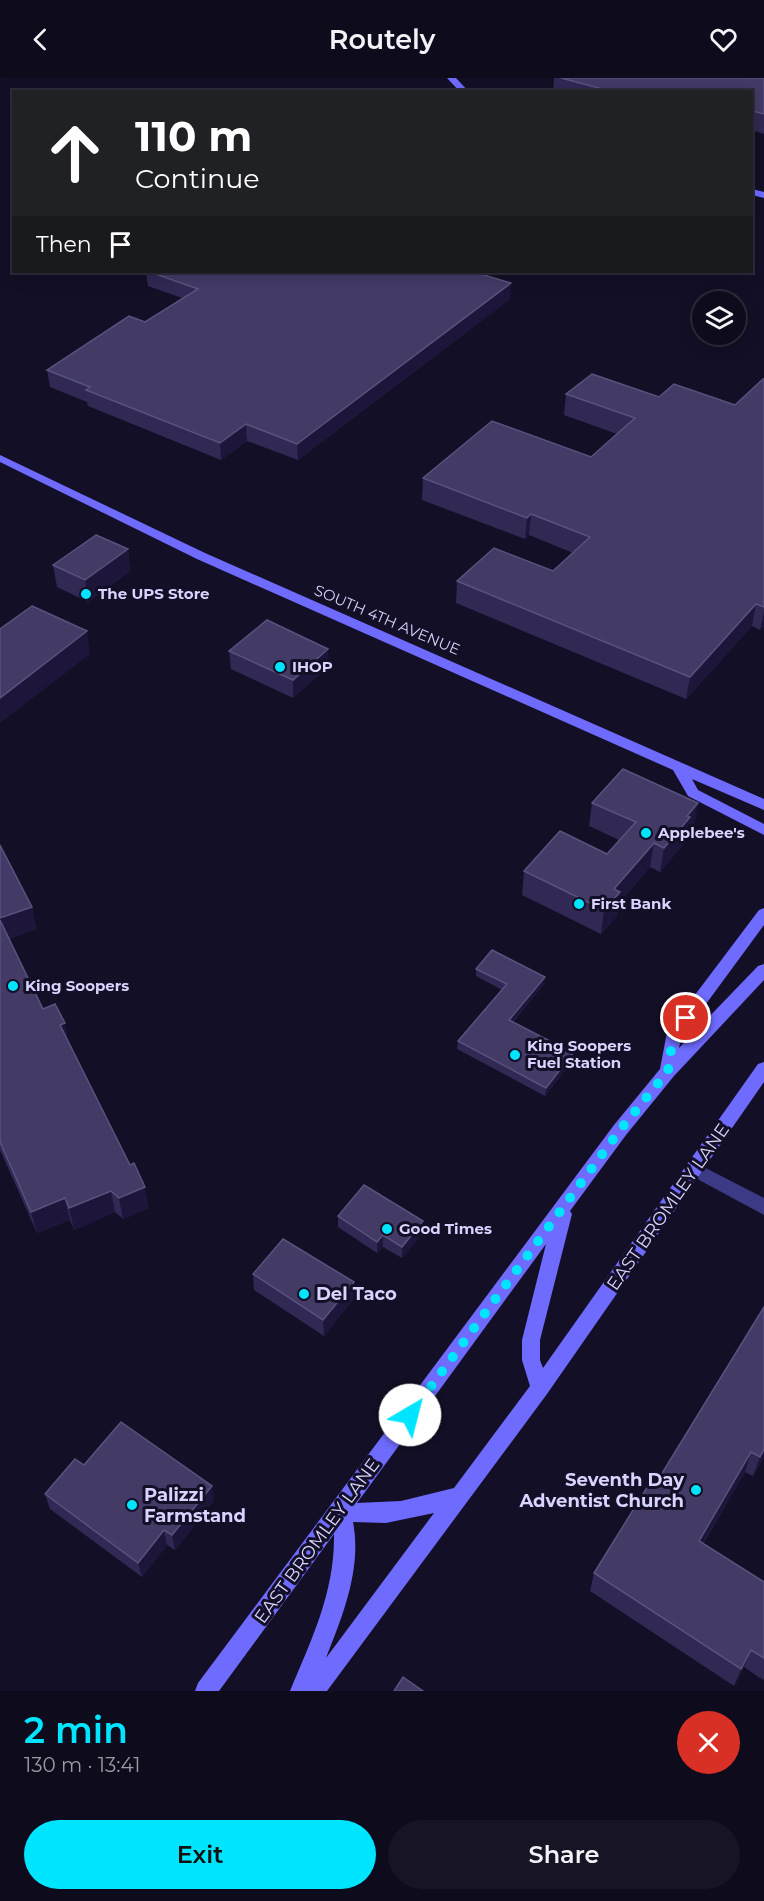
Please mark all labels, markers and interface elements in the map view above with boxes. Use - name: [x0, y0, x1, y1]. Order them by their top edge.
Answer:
- icon: back: [24, 23, 57, 56]
- text: Routely: [329, 23, 435, 56]
- icon: heart: [707, 23, 740, 56]
- text: 110 m: [135, 110, 252, 162]
- icon: ahead: [36, 114, 114, 192]
- text: Continue: [135, 162, 260, 195]
- icon: arrive: [104, 228, 137, 261]
- text: Then: [36, 231, 92, 258]
- map controls: [692, 291, 746, 345]
- button: layers: [692, 291, 746, 345]
- street label: SOUTH 4TH AVENUE: [311, 580, 463, 659]
- place label: The UPS Store: [98, 584, 210, 603]
- marker: The UPS Store: [79, 587, 93, 601]
- place label: IHOP: [292, 657, 333, 676]
- marker: IHOP: [273, 660, 287, 674]
- place label: Applebee's: [657, 823, 745, 842]
- marker: Applebee's: [639, 826, 653, 840]
- place label: First Bank: [591, 894, 671, 913]
- marker: First Bank: [572, 897, 586, 911]
- place label: King Soopers: [25, 976, 129, 995]
- marker: King Soopers: [6, 979, 20, 993]
- pin: [660, 992, 711, 1043]
- icon: arrive: [669, 1001, 702, 1034]
- place label: King Soopers Fuel Station: [527, 1036, 631, 1072]
- marker: King Soopers Fuel Station: [508, 1048, 522, 1062]
- street label: EAST BROMLEY LANE: [602, 1119, 734, 1295]
- place label: Good Times: [399, 1219, 492, 1238]
- marker: Good Times: [380, 1222, 394, 1236]
- place label: Del Taco: [316, 1283, 397, 1305]
- marker: Del Taco: [297, 1287, 311, 1301]
- position arrow: [378, 1383, 442, 1447]
- street label: EAST BROMLEY LANE: [250, 1454, 384, 1628]
- place label: Seventh Day Adventist Church: [518, 1469, 684, 1512]
- marker: Seventh Day Adventist Church: [689, 1483, 703, 1497]
- place label: Palizzi Farmstand: [144, 1484, 246, 1527]
- marker: Palizzi Farmstand: [125, 1498, 139, 1512]
- text: 2 min: [24, 1708, 128, 1752]
- button: close: [677, 1711, 740, 1774]
- text: 130 m · 13:41: [24, 1753, 140, 1777]
- button: Exit: [24, 1820, 376, 1889]
- button: Share: [388, 1820, 740, 1889]

